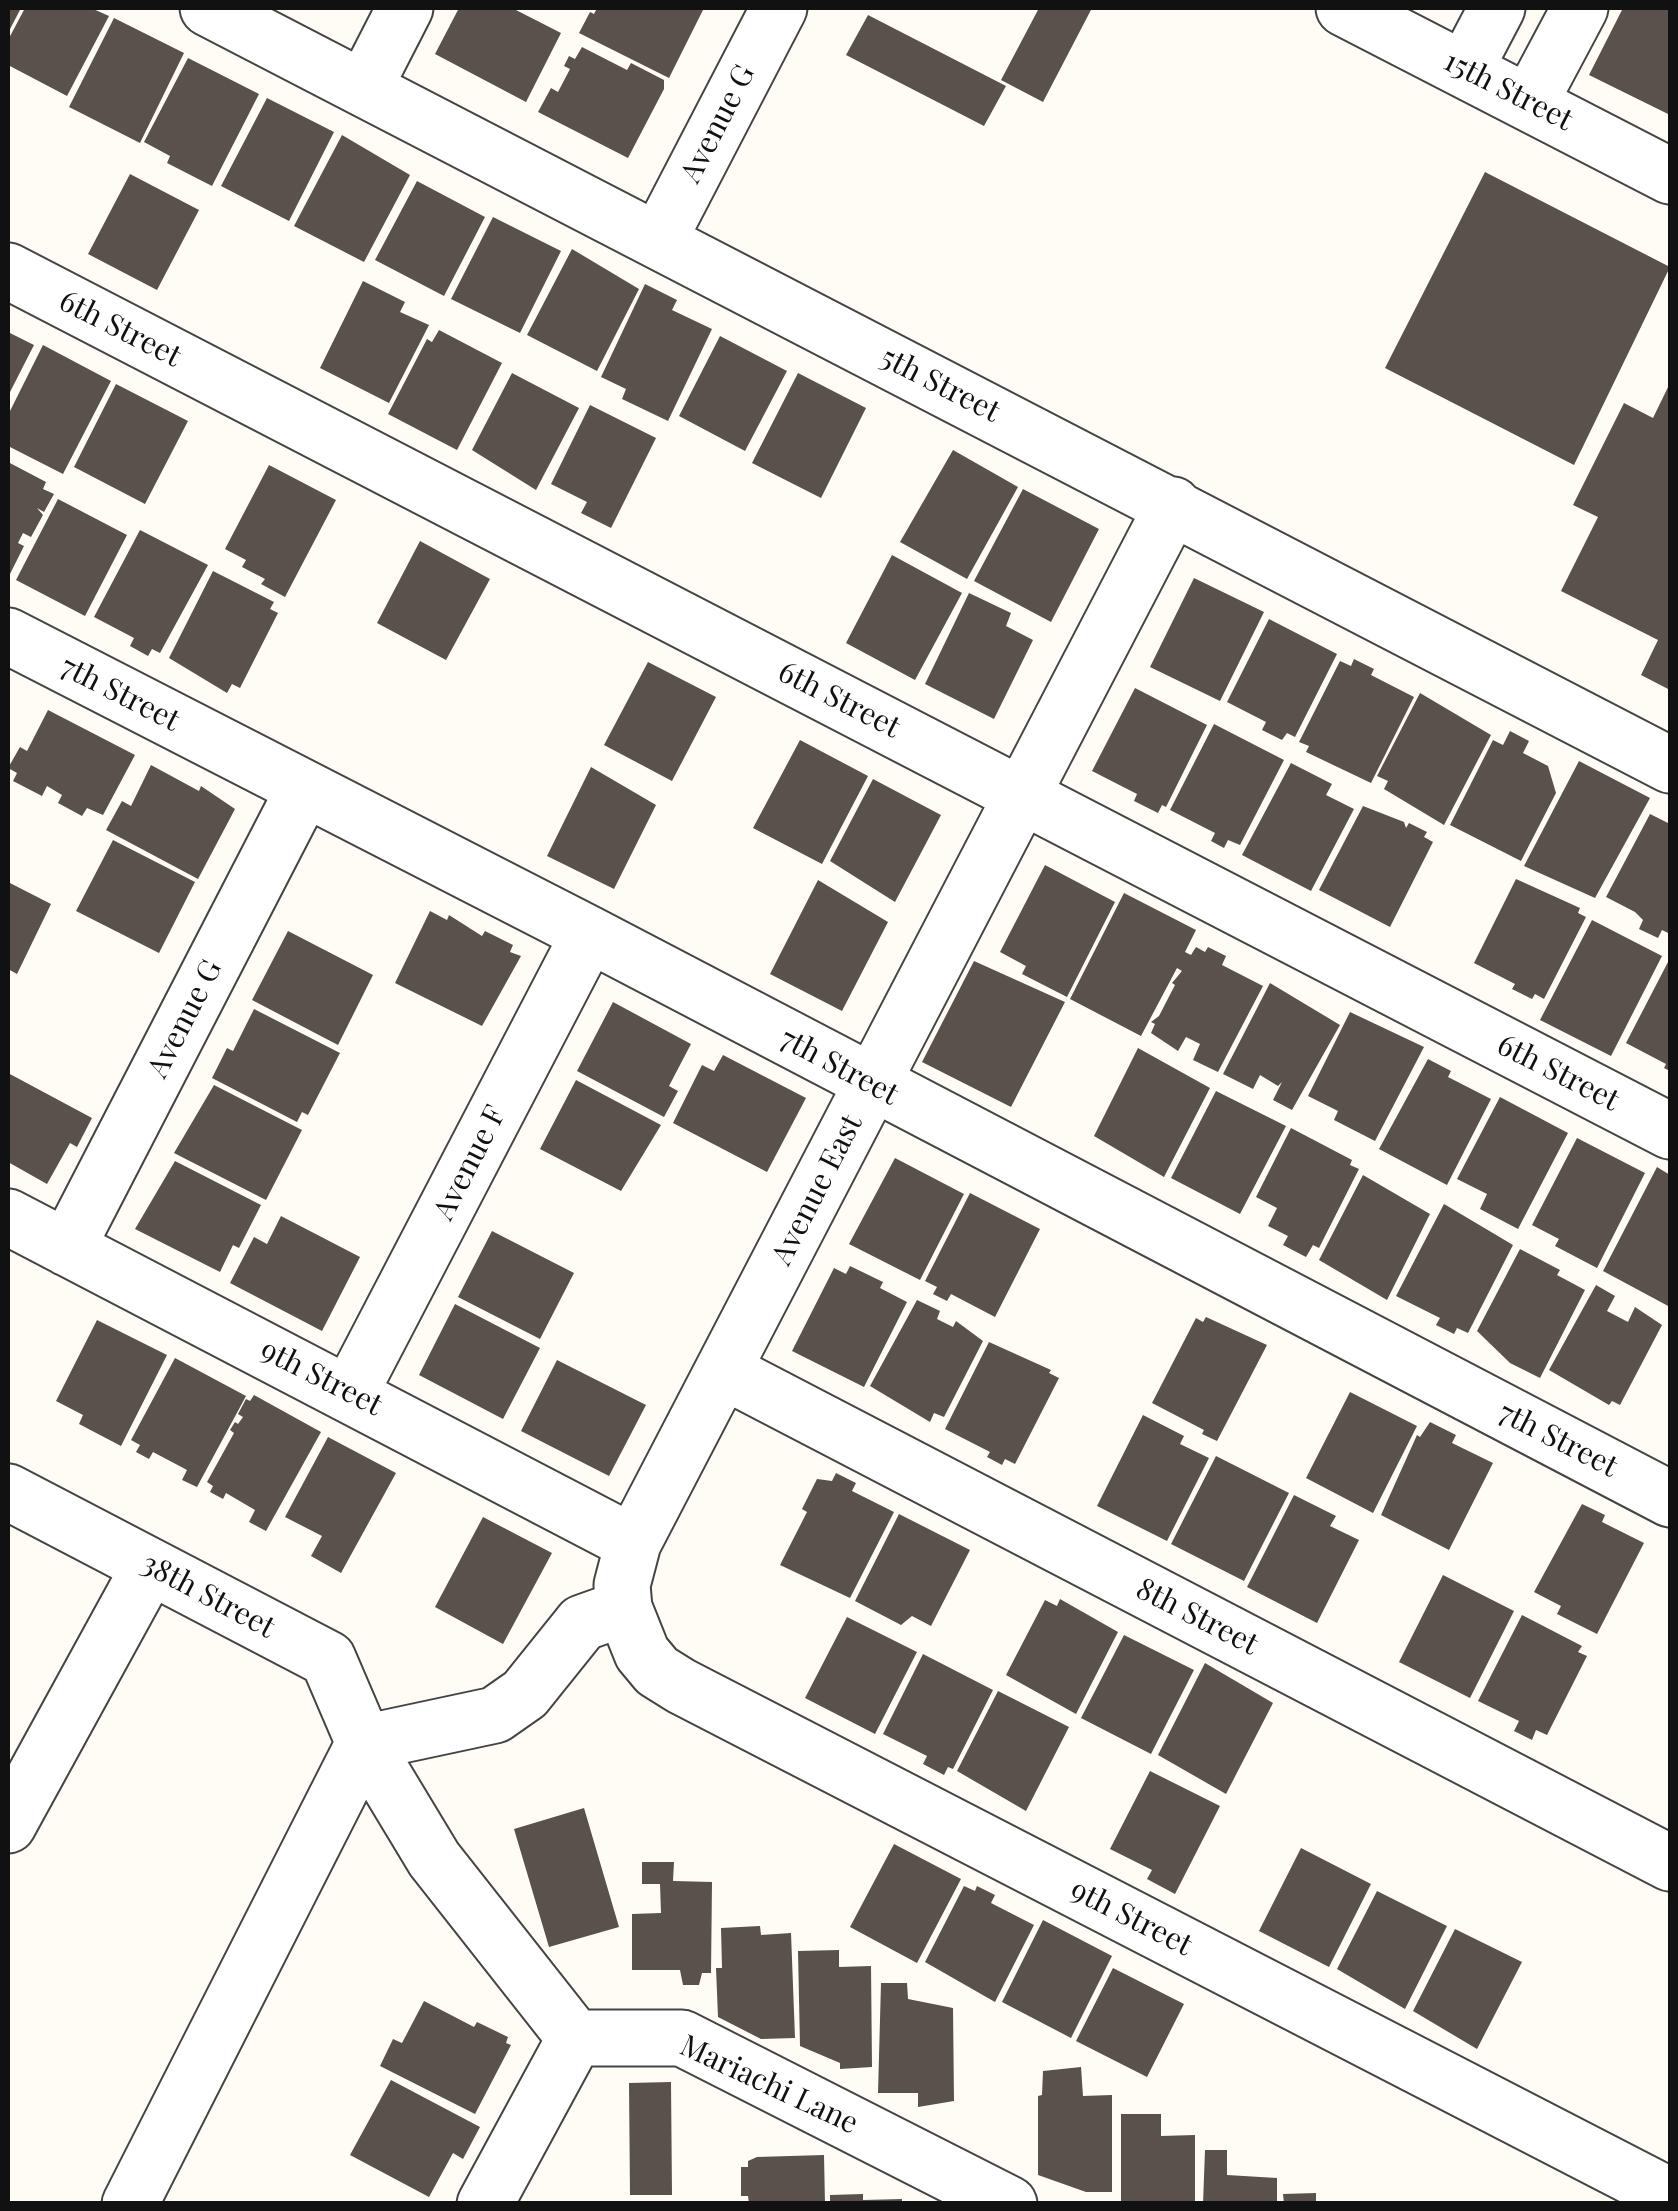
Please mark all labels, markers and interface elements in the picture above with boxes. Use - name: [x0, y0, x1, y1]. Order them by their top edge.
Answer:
- street label: 15th Street: [1438, 43, 1578, 139]
- street label: Avenue G: [673, 59, 763, 189]
- street label: 6th Street: [53, 283, 187, 375]
- street label: 5th Street: [874, 340, 1006, 430]
- street label: 7th Street: [55, 649, 185, 739]
- street label: 6th Street: [772, 654, 906, 746]
- street label: Avenue G: [140, 954, 230, 1084]
- street label: 7th Street: [774, 1021, 904, 1113]
- street label: 6th Street: [1491, 1027, 1625, 1119]
- street label: Avenue F: [426, 1100, 514, 1226]
- street label: Avenue East: [764, 1109, 870, 1271]
- street label: 9th Street: [254, 1332, 388, 1424]
- street label: 7th Street: [1493, 1395, 1623, 1485]
- street label: 38th Street: [135, 1546, 281, 1646]
- street label: 8th Street: [1130, 1571, 1264, 1663]
- street label: 9th Street: [1064, 1872, 1198, 1964]
- street label: Mariachi Lane: [674, 2028, 864, 2142]

